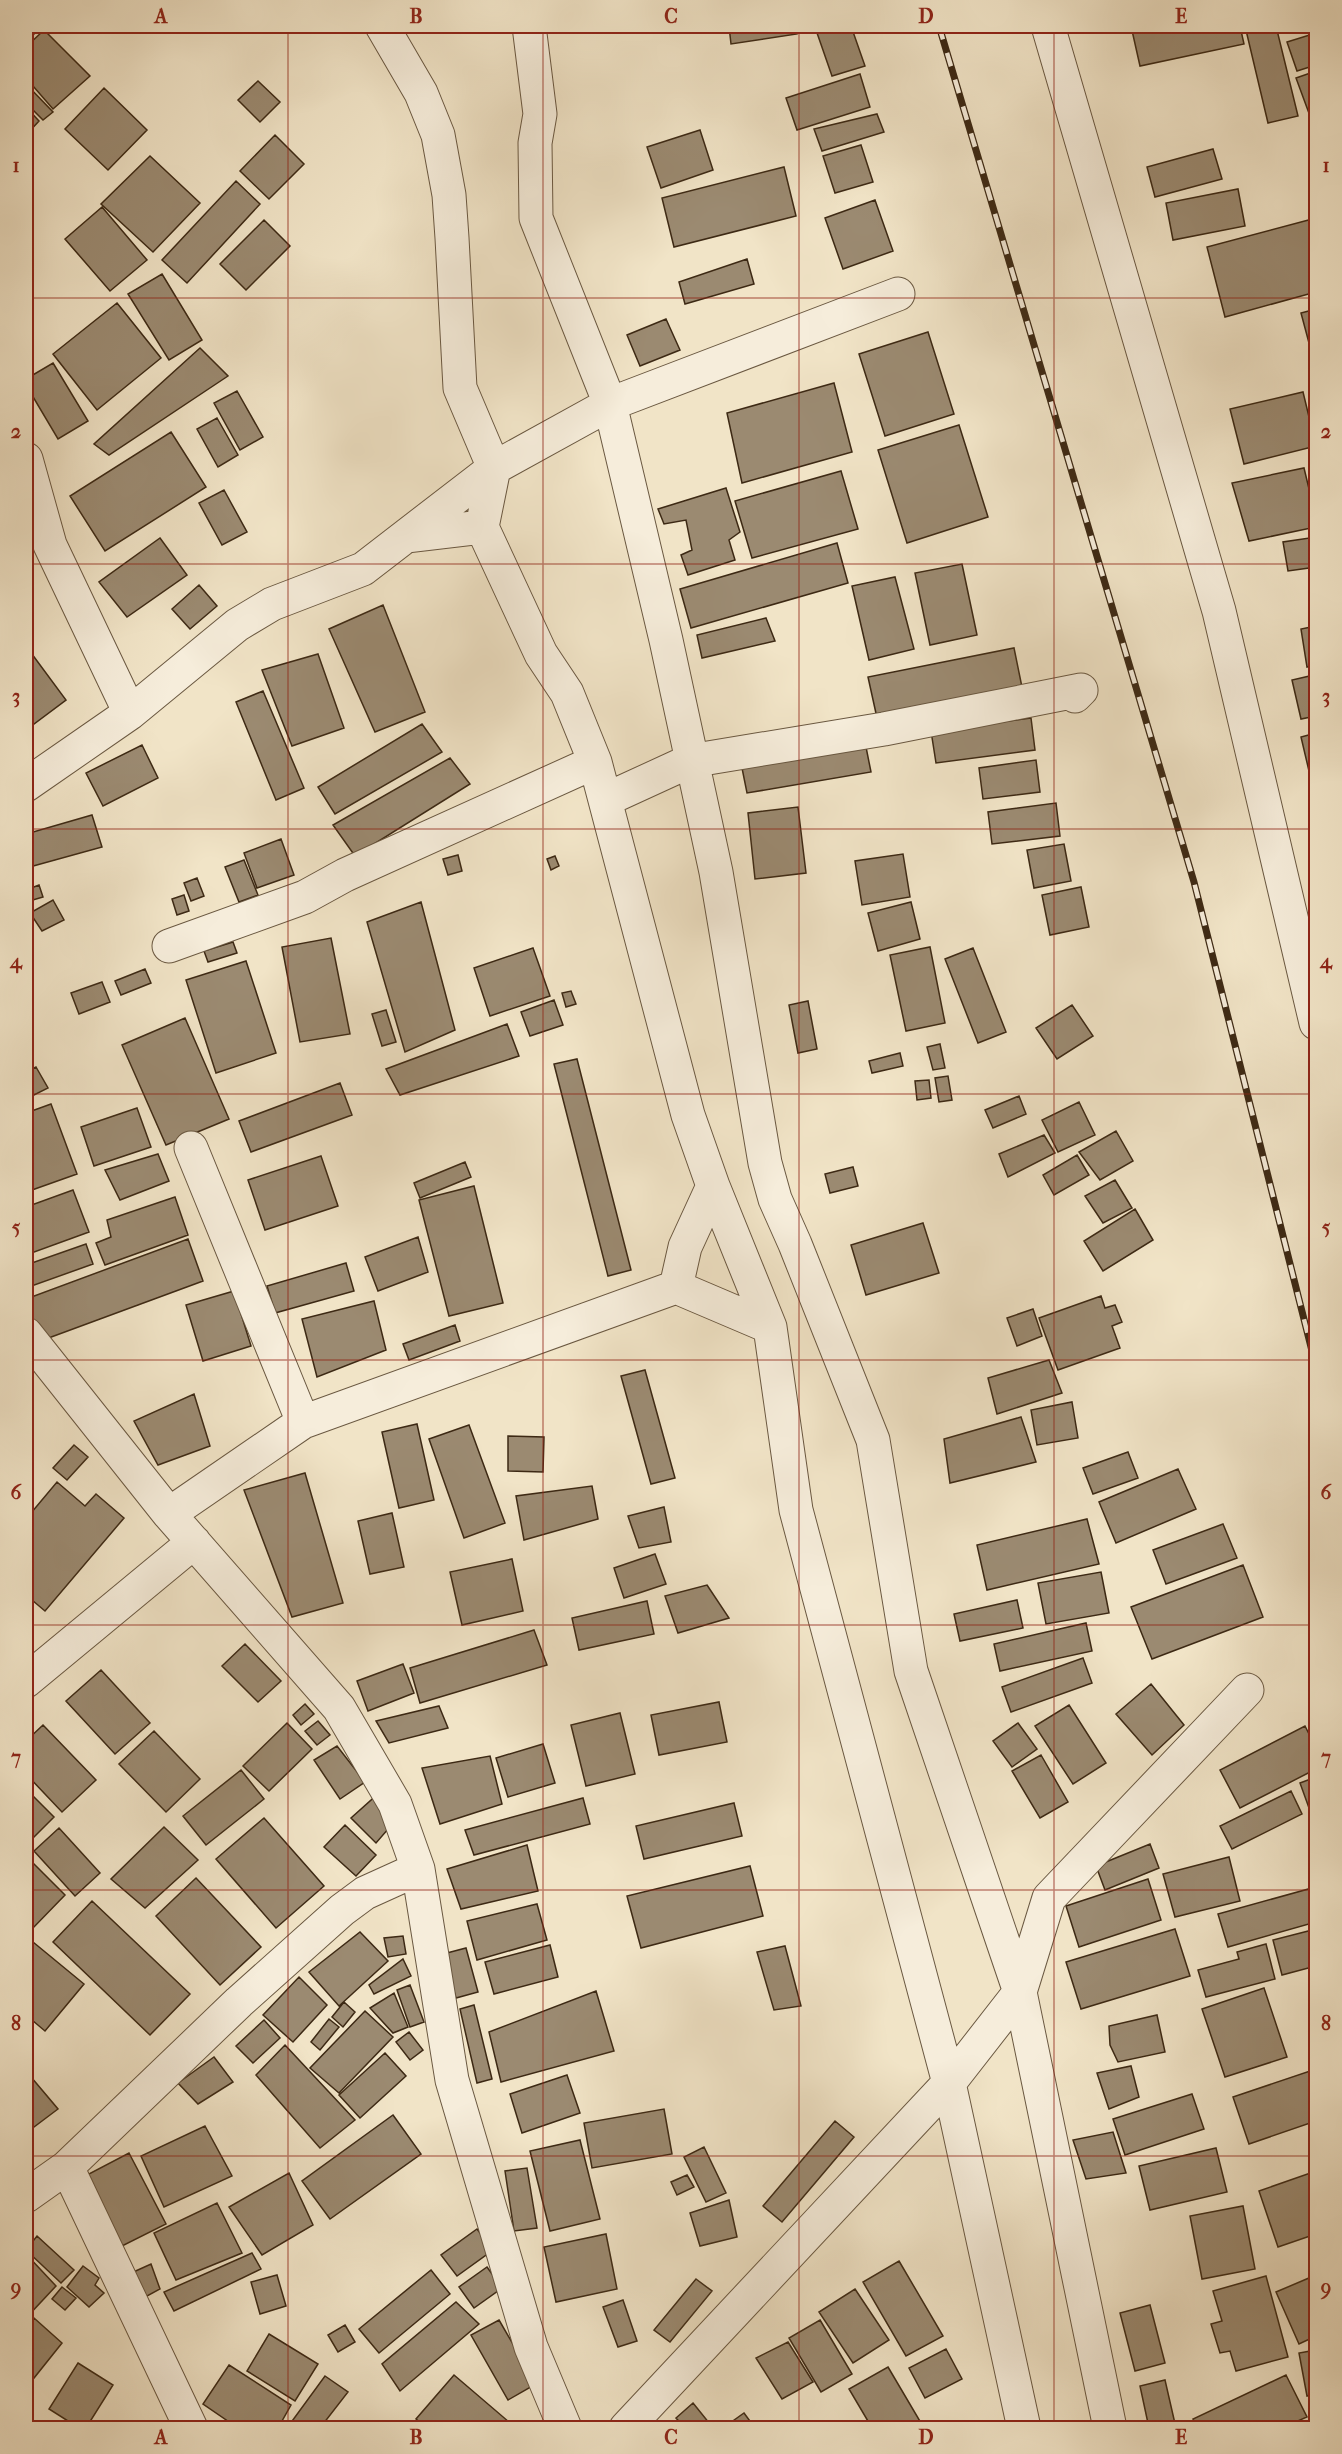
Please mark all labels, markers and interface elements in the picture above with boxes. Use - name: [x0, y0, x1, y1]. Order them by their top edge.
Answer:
- text: A: [153, 5, 169, 28]
- text: B: [409, 5, 423, 28]
- text: C: [664, 5, 678, 28]
- text: D: [918, 5, 934, 28]
- text: E: [1175, 5, 1187, 28]
- text: 1: [12, 154, 20, 177]
- text: 1: [1322, 154, 1330, 177]
- text: 2: [11, 420, 21, 443]
- text: 2: [1321, 420, 1331, 443]
- text: 3: [12, 685, 20, 708]
- text: 3: [1322, 685, 1330, 708]
- text: 4: [9, 950, 23, 974]
- text: 4: [1319, 950, 1333, 974]
- text: 5: [12, 1216, 21, 1239]
- text: 5: [1322, 1216, 1331, 1239]
- text: 6: [11, 1481, 23, 1504]
- text: 6: [1321, 1481, 1333, 1504]
- text: 7: [10, 1746, 21, 1769]
- text: 7: [1320, 1746, 1331, 1769]
- text: 8: [11, 2012, 21, 2035]
- text: 8: [1321, 2012, 1331, 2035]
- text: 9: [10, 2277, 21, 2300]
- text: 9: [1320, 2277, 1331, 2300]
- text: A: [153, 2426, 169, 2449]
- text: B: [409, 2426, 423, 2449]
- text: C: [664, 2426, 678, 2449]
- text: D: [918, 2426, 934, 2449]
- text: E: [1175, 2426, 1187, 2449]

